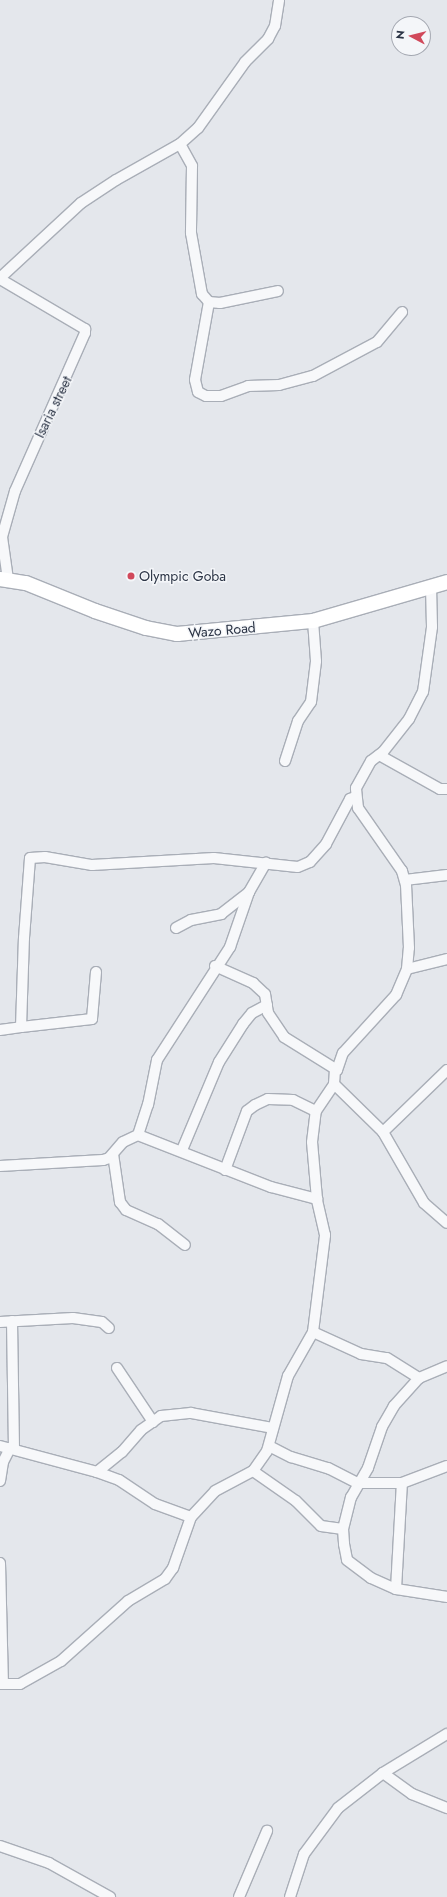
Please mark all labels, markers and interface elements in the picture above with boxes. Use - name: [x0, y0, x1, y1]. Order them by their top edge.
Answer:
- north arrow: [391, 16, 431, 56]
- text: N: [392, 29, 409, 40]
- street label: Isaria street: [31, 373, 75, 441]
- place label: Olympic Goba: [139, 568, 226, 584]
- marker: Olympic Goba: [126, 571, 136, 581]
- street label: Wazo Road: [188, 619, 256, 641]

